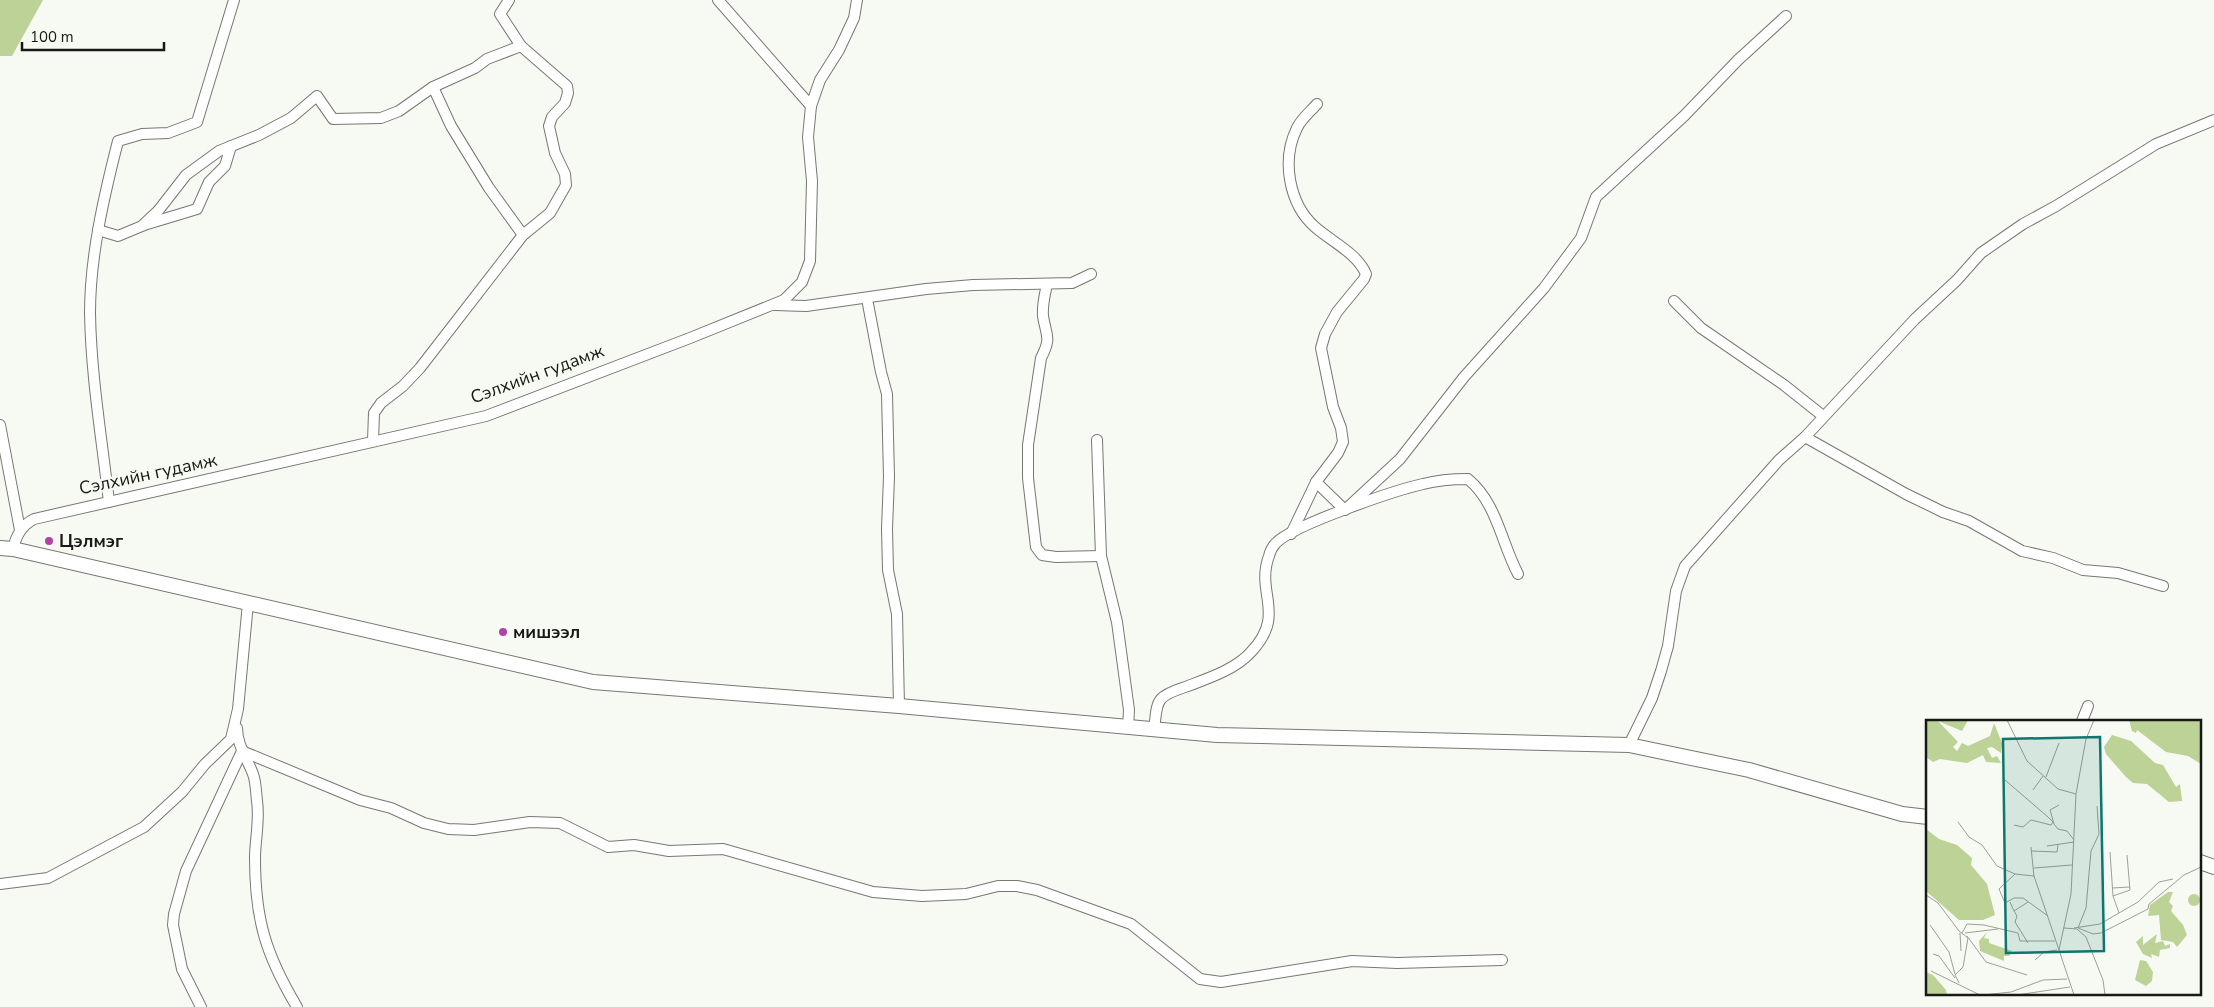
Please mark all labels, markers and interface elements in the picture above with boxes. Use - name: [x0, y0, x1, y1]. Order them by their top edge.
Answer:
- scale bar: [22, 20, 165, 52]
- text: 100 m: [30, 27, 74, 47]
- street label: Сэлхийн гудамж: [467, 338, 608, 409]
- street label: Сэлхийн гудамж: [77, 447, 220, 500]
- place label: Цэлмэг: [59, 529, 123, 553]
- marker: Цэлмэг: [43, 535, 55, 547]
- place label: мишээл: [513, 620, 580, 644]
- marker: мишээл: [497, 626, 509, 638]
- inset map: [1926, 720, 2202, 994]

